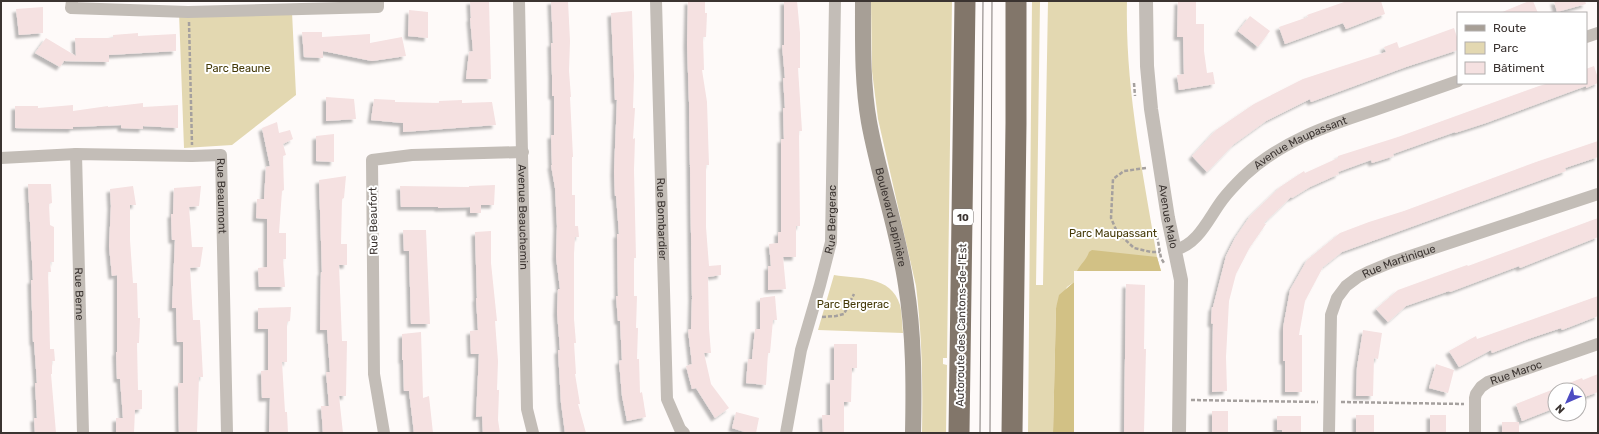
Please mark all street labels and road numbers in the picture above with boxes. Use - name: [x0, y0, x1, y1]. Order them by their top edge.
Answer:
- street label: Avenue Maupassant: [1251, 114, 1350, 172]
- street label: Rue Beaumont: [214, 158, 229, 235]
- street label: Avenue Beauchemin: [515, 164, 530, 270]
- street label: Boulevard Lapinière: [872, 166, 909, 268]
- street label: Rue Bombardier: [654, 178, 669, 261]
- street label: Avenue Malo: [1156, 183, 1180, 250]
- street label: Rue Bergerac: [822, 185, 839, 255]
- street label: Rue Beaufort: [366, 186, 381, 255]
- road number: 10: [953, 209, 973, 225]
- street label: Autoroute des Cantons-de-l'Est: [954, 242, 969, 407]
- street label: Rue Martinique: [1360, 242, 1437, 281]
- street label: Rue Berne: [72, 267, 86, 321]
- street label: Rue Maroc: [1489, 358, 1544, 388]

